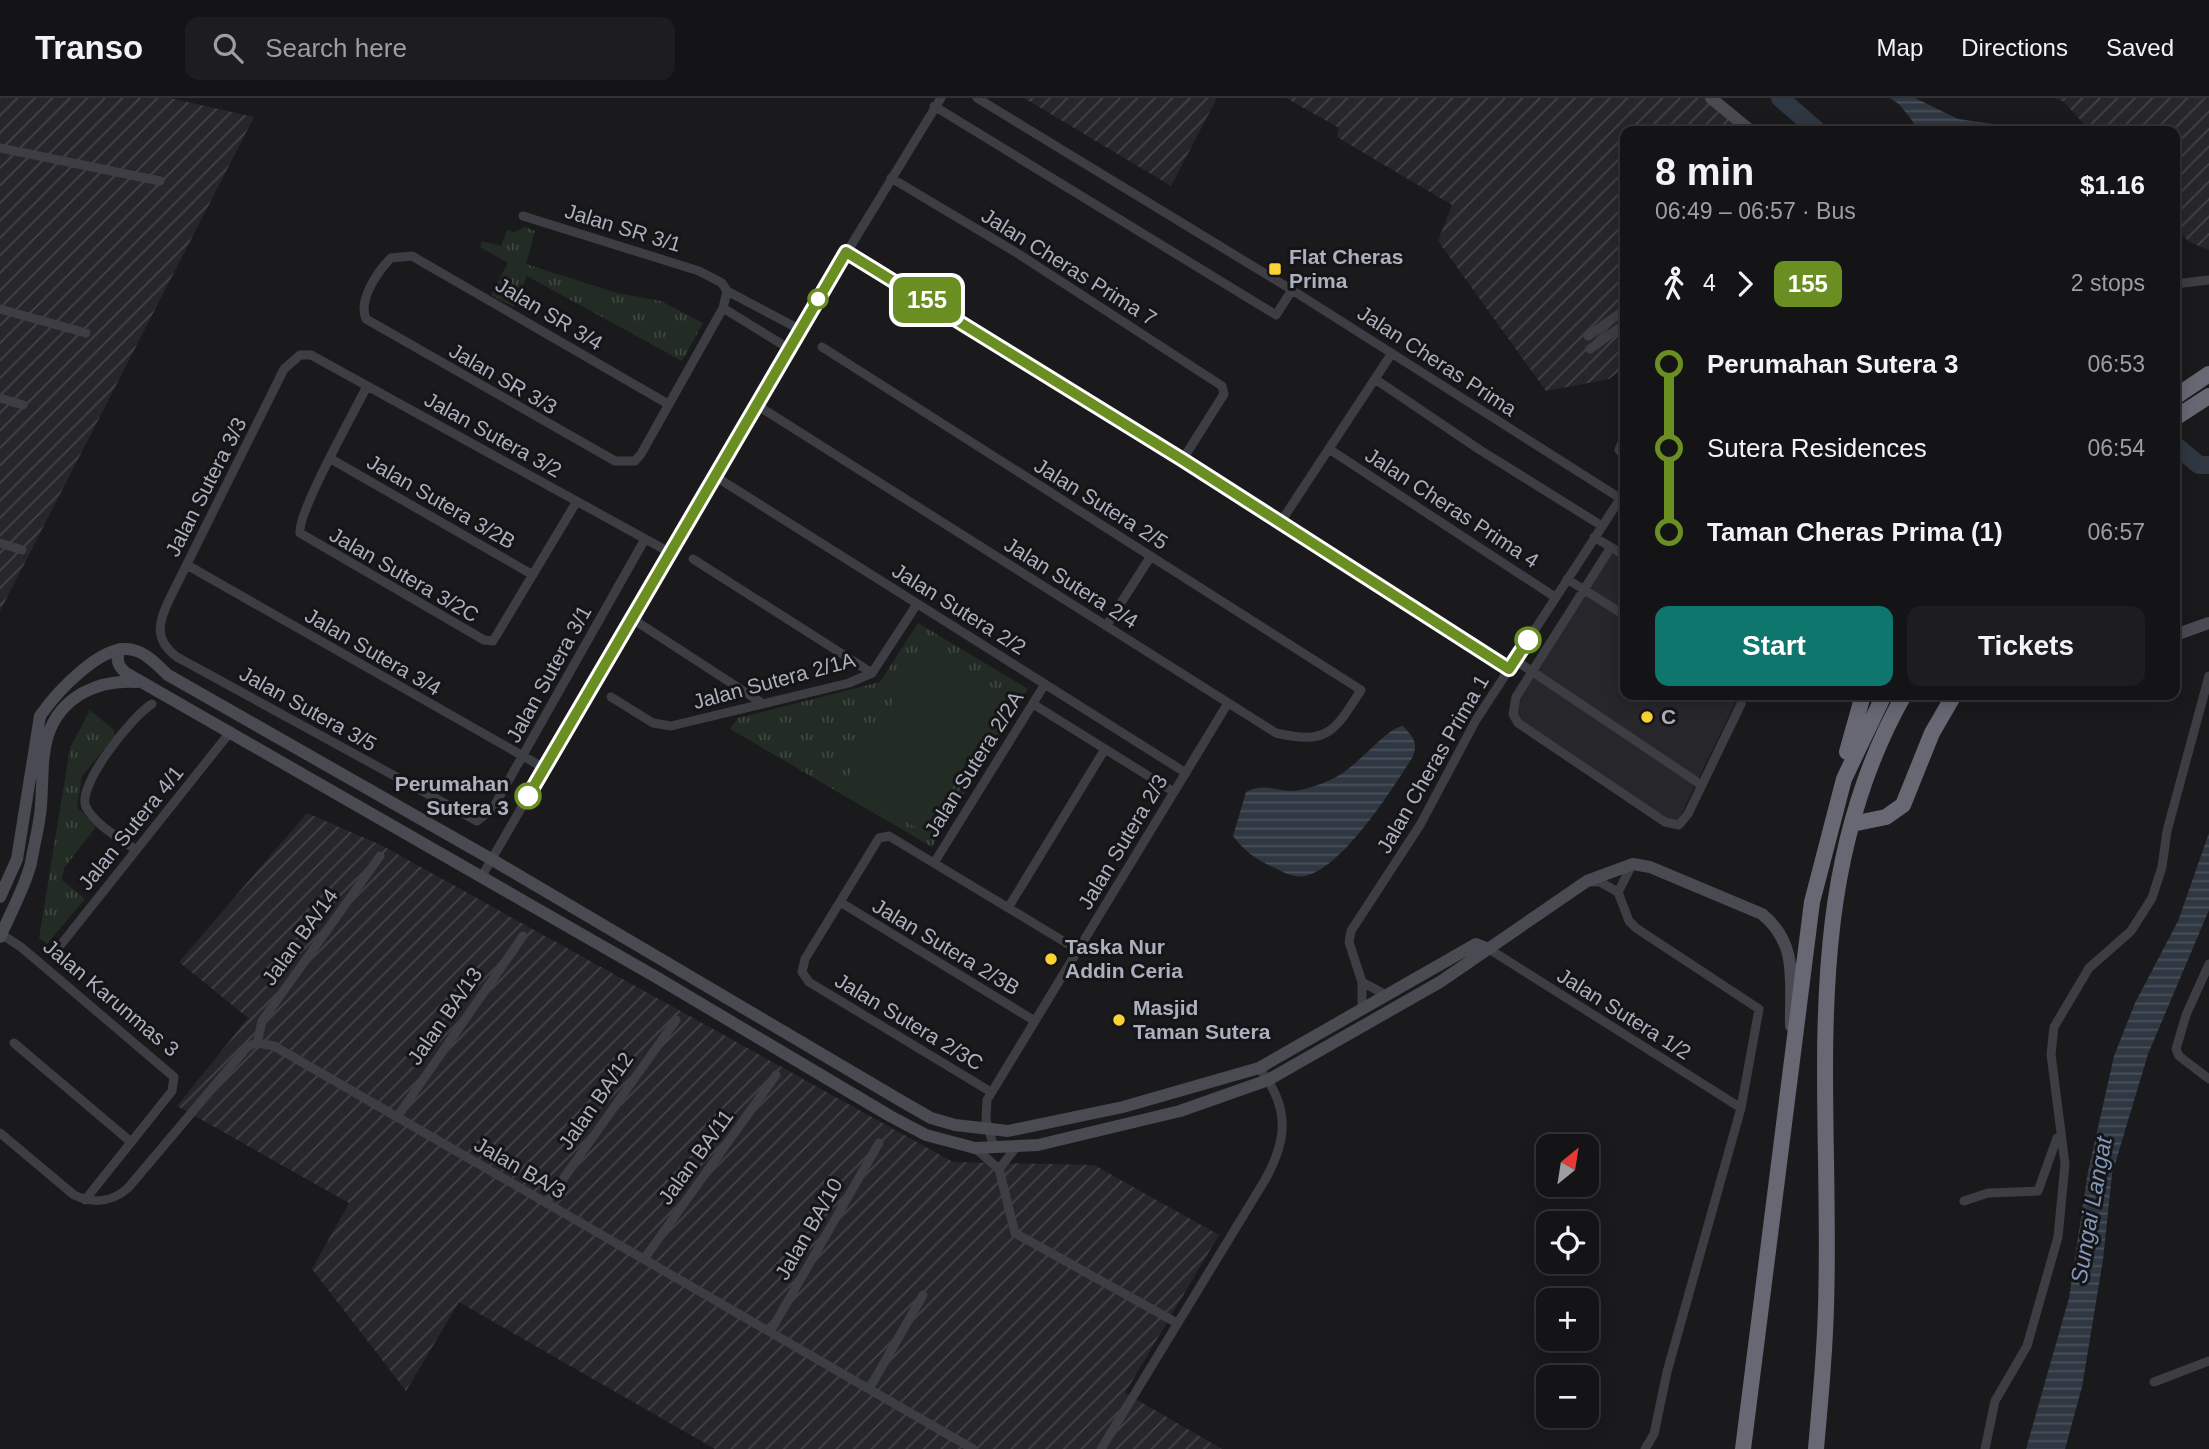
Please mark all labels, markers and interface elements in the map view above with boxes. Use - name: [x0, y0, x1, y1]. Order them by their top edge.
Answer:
- search box: [185, 17, 675, 80]
- text: Transo: [35, 29, 143, 66]
- icon: search: [209, 29, 247, 67]
- text: Search here: [265, 33, 407, 63]
- text: Map: [1877, 34, 1923, 61]
- text: Directions: [1961, 34, 2068, 61]
- text: Saved: [2106, 34, 2174, 61]
- text: 8 min: [1655, 151, 1754, 193]
- text: $1.16: [2080, 170, 2145, 200]
- text: 06:49 – 06:57 · Bus: [1655, 198, 1856, 224]
- street label: Jalan SR 3/1: [562, 199, 684, 256]
- street label: Jalan Cheras Prima 7: [978, 203, 1161, 330]
- place label: Flat Cheras Prima: [1289, 245, 1403, 292]
- marker: Flat Cheras Prima: [1267, 261, 1283, 277]
- icon: walk: [1655, 265, 1693, 303]
- icon: forward: [1726, 265, 1764, 303]
- text: 4: [1703, 270, 1716, 296]
- text: 155: [1788, 270, 1828, 297]
- text: 2 stops: [2071, 270, 2145, 296]
- street label: Jalan SR 3/4: [492, 273, 607, 355]
- line badge: 155: [887, 277, 967, 323]
- text: 155: [907, 286, 947, 313]
- unlabelled marker: [808, 289, 828, 309]
- street label: Jalan Cheras Prima: [1354, 301, 1521, 421]
- street label: Jalan SR 3/3: [445, 339, 561, 419]
- text: Perumahan Sutera 3: [1707, 349, 1958, 379]
- text: 06:53: [2087, 351, 2145, 377]
- street label: Jalan Sutera 3/2: [421, 387, 566, 482]
- street label: Jalan Sutera 3/3: [161, 413, 251, 560]
- text: Sutera Residences: [1707, 433, 1927, 463]
- text: 06:54: [2087, 435, 2145, 461]
- street label: Jalan Cheras Prima 4: [1361, 443, 1543, 572]
- street label: Jalan Sutera 3/2B: [363, 450, 519, 553]
- street label: Jalan Sutera 2/5: [1030, 453, 1172, 554]
- text: Taman Cheras Prima (1): [1707, 517, 2003, 547]
- text: 06:57: [2087, 519, 2145, 545]
- street label: Jalan Sutera 3/2C: [326, 523, 483, 627]
- street label: Jalan Sutera 2/4: [1000, 532, 1142, 633]
- street label: Jalan Sutera 2/2: [888, 558, 1030, 659]
- street label: Jalan Sutera 3/1: [501, 601, 596, 746]
- street label: Jalan Sutera 3/4: [301, 603, 446, 700]
- button: Start: [1655, 606, 1893, 686]
- button: Tickets: [1907, 606, 2145, 686]
- unlabelled marker: [1515, 627, 1541, 653]
- street label: Jalan Sutera 2/1A: [690, 648, 857, 713]
- street label: Jalan Sutera 3/5: [236, 661, 381, 756]
- street label: Jalan Cheras Prima 1: [1372, 671, 1493, 857]
- street label: Jalan Sutera 2/2A: [920, 687, 1028, 841]
- place label: C: [1661, 705, 1676, 728]
- marker: C: [1639, 709, 1655, 725]
- street label: Jalan Sutera 4/1: [74, 761, 188, 894]
- street label: Jalan Sutera 2/3: [1073, 770, 1172, 913]
- place label: Perumahan Sutera 3: [395, 772, 509, 819]
- marker: Perumahan Sutera 3: [515, 783, 541, 809]
- street label: Jalan BA/14: [257, 884, 342, 989]
- street label: Jalan Sutera 2/3B: [869, 894, 1024, 999]
- street label: Jalan Karunmas 3: [39, 934, 184, 1061]
- place label: Taska Nur Addin Ceria: [1065, 935, 1183, 982]
- marker: Taska Nur Addin Ceria: [1043, 951, 1059, 967]
- street label: Jalan BA/13: [403, 963, 486, 1069]
- street label: Jalan Sutera 1/2: [1553, 963, 1695, 1064]
- street label: Jalan Sutera 2/3C: [831, 968, 987, 1075]
- place label: Masjid Taman Sutera: [1133, 996, 1271, 1043]
- marker: Masjid Taman Sutera: [1111, 1012, 1127, 1028]
- street label: Jalan BA/12: [554, 1048, 637, 1154]
- street label: Jalan BA/11: [653, 1105, 738, 1209]
- street label: Jalan BA/3: [471, 1132, 570, 1203]
- water label: Sungai Langat: [2065, 1133, 2117, 1285]
- north arrow: [1536, 1134, 1600, 1197]
- map controls: [1536, 1134, 1599, 1428]
- street label: Jalan BA/10: [770, 1174, 847, 1284]
- button: locate: [1536, 1211, 1599, 1274]
- button: +: [1536, 1288, 1599, 1351]
- button: −: [1536, 1365, 1599, 1428]

